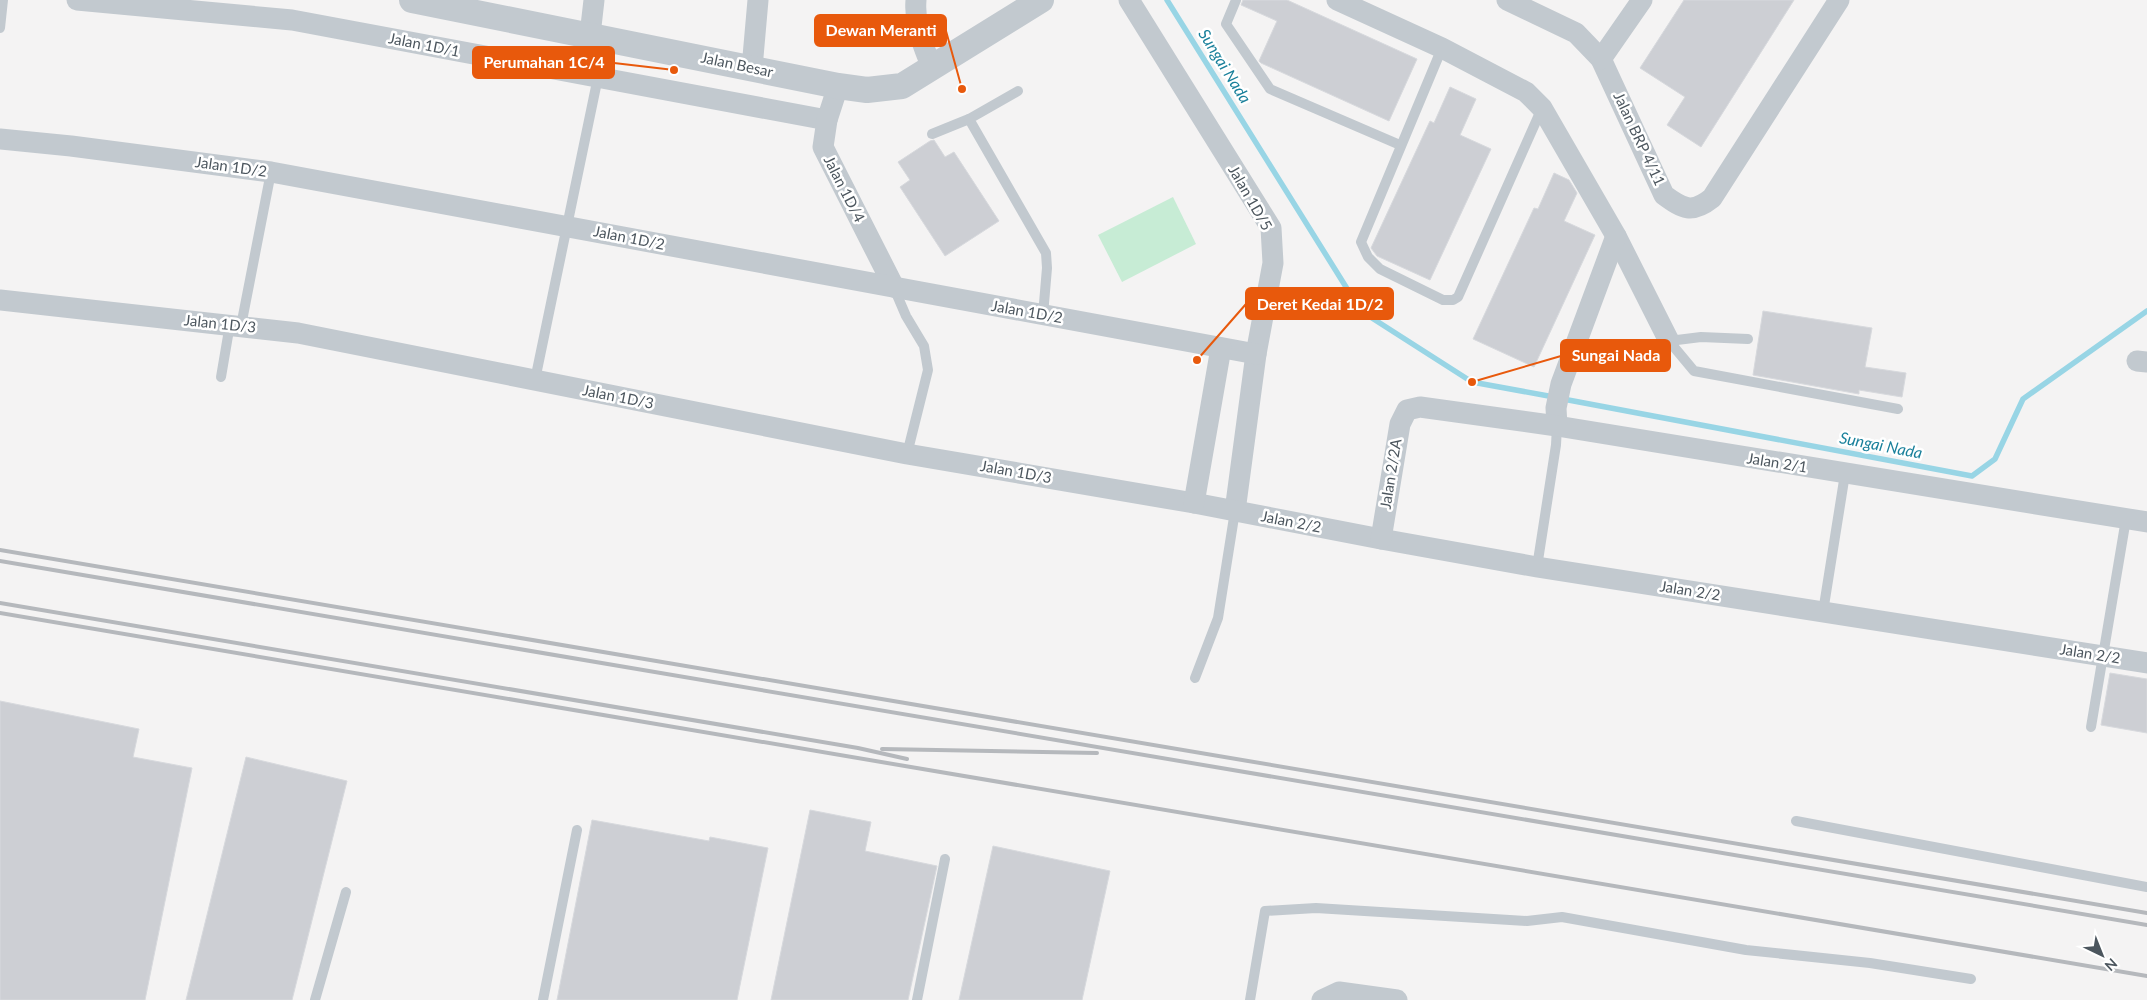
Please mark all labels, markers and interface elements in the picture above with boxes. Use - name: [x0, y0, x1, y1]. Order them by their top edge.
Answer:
- callout: Dewan Meranti: [815, 15, 946, 46]
- text: Dewan Meranti: [826, 20, 936, 39]
- water label: Sungai Nada: [1195, 25, 1256, 106]
- street label: Jalan 1D/1: [387, 28, 461, 60]
- callout: Perumahan 1C/4: [473, 47, 614, 78]
- street label: Jalan Besar: [699, 48, 776, 81]
- text: Perumahan 1C/4: [483, 52, 605, 71]
- street label: Jalan BRP 4/11: [1610, 89, 1669, 188]
- street label: Jalan 1D/2: [194, 152, 268, 180]
- street label: Jalan 1D/4: [820, 152, 869, 225]
- street label: Jalan 1D/5: [1225, 162, 1277, 233]
- street label: Jalan 1D/2: [592, 221, 666, 253]
- callout: Deret Kedai 1D/2: [1246, 288, 1393, 319]
- text: Deret Kedai 1D/2: [1257, 294, 1383, 313]
- street label: Jalan 1D/2: [990, 296, 1064, 326]
- street label: Jalan 1D/3: [183, 310, 257, 336]
- callout: Sungai Nada: [1561, 340, 1670, 371]
- text: Sungai Nada: [1572, 345, 1660, 364]
- street label: Jalan 1D/3: [581, 380, 655, 412]
- water label: Sungai Nada: [1838, 427, 1924, 462]
- street label: Jalan 2/2A: [1376, 437, 1405, 510]
- street label: Jalan 2/1: [1746, 448, 1809, 476]
- street label: Jalan 1D/3: [979, 456, 1053, 486]
- street label: Jalan 2/2: [1260, 506, 1323, 536]
- street label: Jalan 2/2: [1659, 576, 1722, 604]
- street label: Jalan 2/2: [2059, 639, 2122, 667]
- north arrow: [2077, 930, 2127, 980]
- text: N: [2101, 955, 2121, 975]

